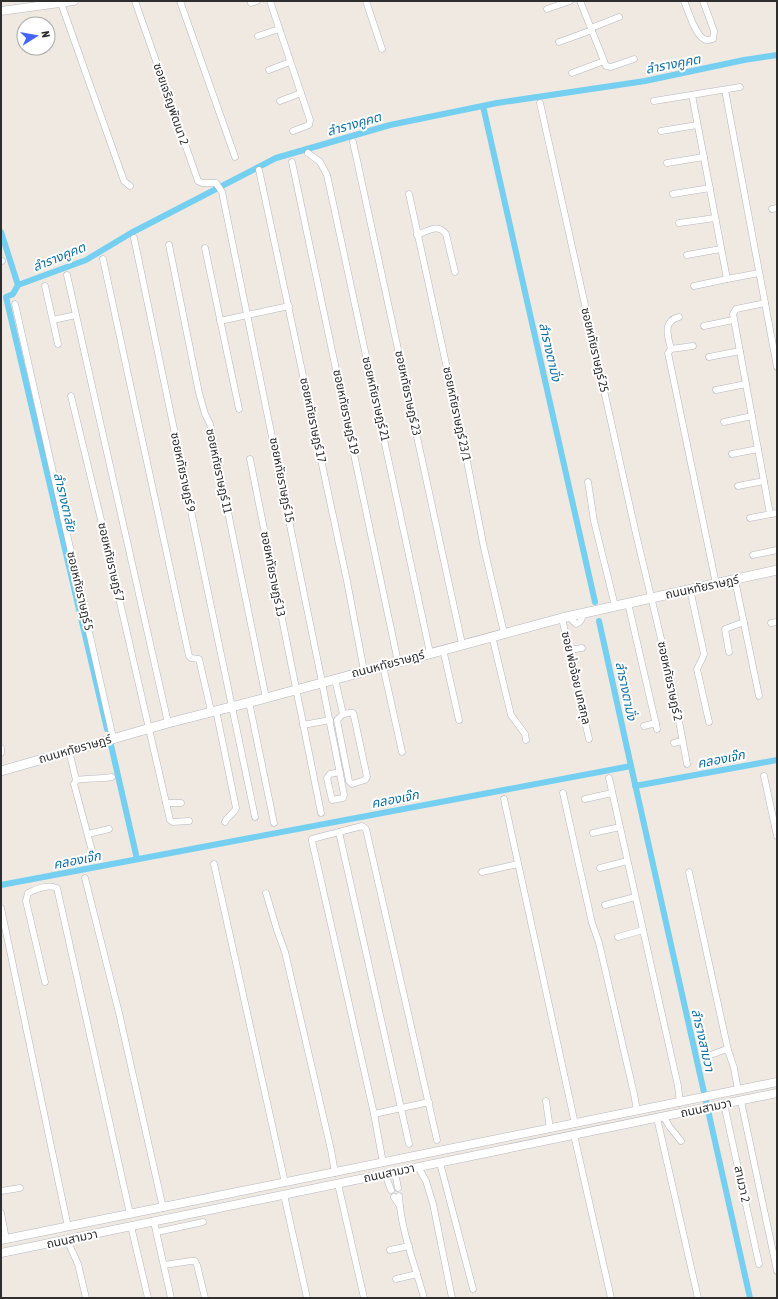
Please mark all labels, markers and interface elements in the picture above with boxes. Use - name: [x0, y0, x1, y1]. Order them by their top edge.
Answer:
- north arrow: [16, 16, 56, 56]
- text: N: [39, 30, 52, 38]
- water label: ลำรางคูคต: [644, 51, 703, 78]
- street label: ซอยเจริญพัฒนา 2: [150, 61, 192, 147]
- water label: ลำรางคูคต: [325, 109, 384, 140]
- water label: ลำรางคูคต: [30, 239, 89, 275]
- street label: ซอยหทัยราษฎร์ 25: [578, 306, 612, 394]
- water label: ลำรางตามั่ง: [536, 321, 565, 384]
- street label: ซอยหทัยราษฎร์ 23: [392, 349, 424, 437]
- street label: ซอยหทัยราษฎร์ 21: [359, 355, 393, 443]
- street label: ซอยหทัยราษฎร์ 23/1: [440, 365, 474, 463]
- street label: ซอยหทัยราษฎร์ 19: [330, 368, 362, 456]
- street label: ซอยหทัยราษฎร์ 17: [297, 376, 329, 464]
- street label: ซอยหทัยราษฎร์ 11: [203, 427, 235, 515]
- street label: ซอยหทัยราษฎร์ 9: [168, 431, 198, 513]
- street label: ซอยหทัยราษฎร์ 15: [267, 436, 297, 524]
- water label: ลำรางตาลัย: [51, 471, 79, 534]
- street label: ซอยหทัยราษฎร์ 7: [95, 521, 127, 603]
- street label: ซอยหทัยราษฎร์ 13: [258, 530, 288, 618]
- street label: ซอยหทัยราษฎร์ 5: [64, 550, 96, 632]
- street label: ถนนหทัยราษฎร์: [664, 572, 741, 602]
- street label: ซอย พ่อจ้อย นกสกุล: [558, 630, 594, 726]
- street label: ซอยหทัยราษฎร์ 2: [655, 640, 685, 722]
- street label: ถนนหทัยราษฎร์: [350, 647, 427, 680]
- water label: ลำรางตามั่ง: [612, 660, 641, 723]
- street label: ถนนหทัยราษฎร์: [37, 732, 113, 766]
- water label: คลองเจ๊ก: [696, 747, 747, 771]
- water label: คลองเจ๊ก: [370, 787, 421, 811]
- water label: คลองเจ๊ก: [52, 848, 103, 872]
- water label: ลำรางสามวา: [689, 1007, 718, 1073]
- street label: ถนนสามวา: [679, 1096, 733, 1120]
- street label: ถนนสามวา: [362, 1161, 416, 1185]
- street label: สามวา 2: [731, 1164, 753, 1204]
- street label: ถนนสามวา: [45, 1227, 99, 1251]

